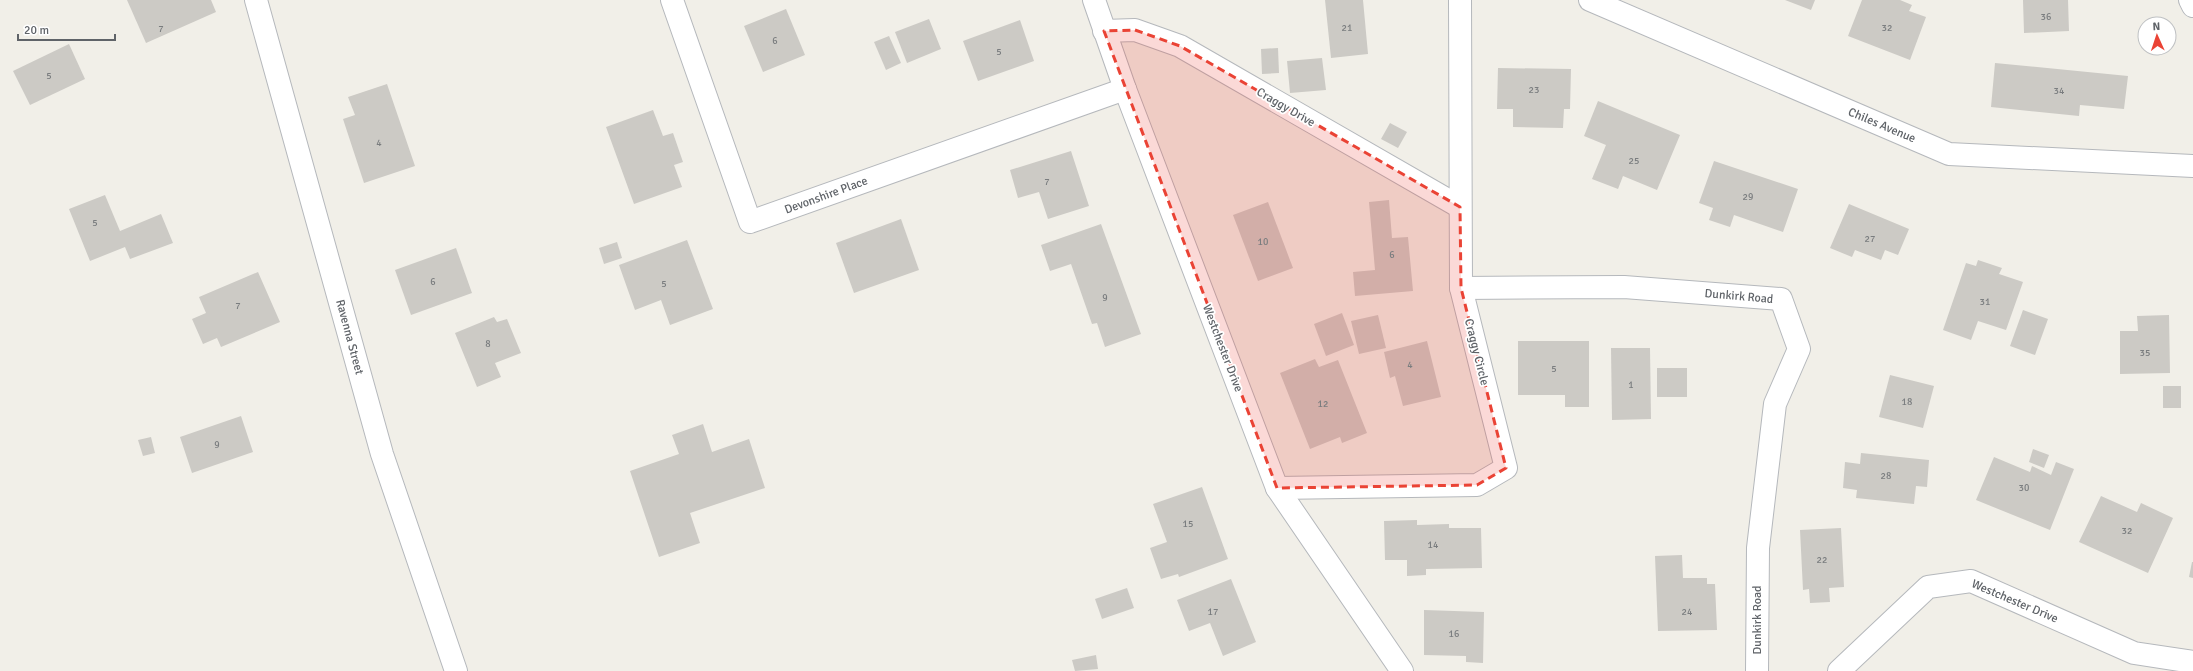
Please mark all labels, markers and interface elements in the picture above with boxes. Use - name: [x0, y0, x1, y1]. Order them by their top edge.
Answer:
- house number: 36: [2041, 11, 2051, 23]
- scale bar: [18, 16, 115, 42]
- north arrow: [2137, 16, 2177, 56]
- text: N: [2152, 20, 2161, 33]
- house number: 21: [1342, 22, 1352, 34]
- house number: 32: [1882, 22, 1892, 34]
- text: 20 m: [24, 23, 49, 38]
- house number: 7: [158, 23, 164, 35]
- house number: 6: [772, 35, 778, 47]
- house number: 5: [996, 46, 1002, 58]
- house number: 5: [46, 70, 52, 82]
- house number: 23: [1529, 84, 1539, 96]
- street label: Craggy Drive: [1254, 85, 1318, 130]
- house number: 34: [2054, 85, 2065, 97]
- street label: Chiles Avenue: [1846, 105, 1918, 146]
- house number: 4: [376, 137, 382, 149]
- house number: 25: [1629, 155, 1639, 167]
- street label: Devonshire Place: [782, 173, 870, 217]
- house number: 7: [1044, 176, 1050, 188]
- house number: 29: [1743, 191, 1753, 203]
- house number: 5: [92, 217, 98, 229]
- house number: 27: [1865, 233, 1875, 245]
- house number: 10: [1258, 236, 1268, 248]
- house number: 6: [1389, 249, 1395, 261]
- house number: 6: [430, 276, 436, 288]
- house number: 5: [661, 278, 667, 290]
- street label: Dunkirk Road: [1704, 286, 1774, 307]
- house number: 9: [1102, 292, 1108, 304]
- house number: 31: [1980, 296, 1990, 308]
- street label: Ravenna Street: [332, 298, 367, 376]
- house number: 7: [235, 300, 241, 312]
- street label: Westchester Drive: [1199, 302, 1246, 394]
- street label: Craggy Circle: [1461, 317, 1492, 387]
- house number: 8: [485, 338, 491, 350]
- house number: 35: [2140, 347, 2150, 359]
- house number: 4: [1407, 359, 1413, 371]
- house number: 5: [1551, 363, 1557, 375]
- house number: 1: [1628, 379, 1634, 391]
- house number: 18: [1902, 396, 1912, 408]
- house number: 12: [1318, 398, 1328, 410]
- house number: 9: [214, 439, 220, 451]
- house number: 28: [1881, 470, 1891, 482]
- house number: 30: [2019, 482, 2029, 494]
- house number: 15: [1183, 518, 1193, 530]
- house number: 32: [2122, 525, 2132, 537]
- house number: 14: [1428, 539, 1439, 551]
- house number: 22: [1817, 554, 1827, 566]
- street label: Westchester Drive: [1969, 576, 2060, 626]
- street label: Dunkirk Road: [1750, 586, 1765, 654]
- house number: 17: [1208, 606, 1218, 618]
- house number: 24: [1682, 606, 1693, 618]
- house number: 16: [1449, 628, 1459, 640]

